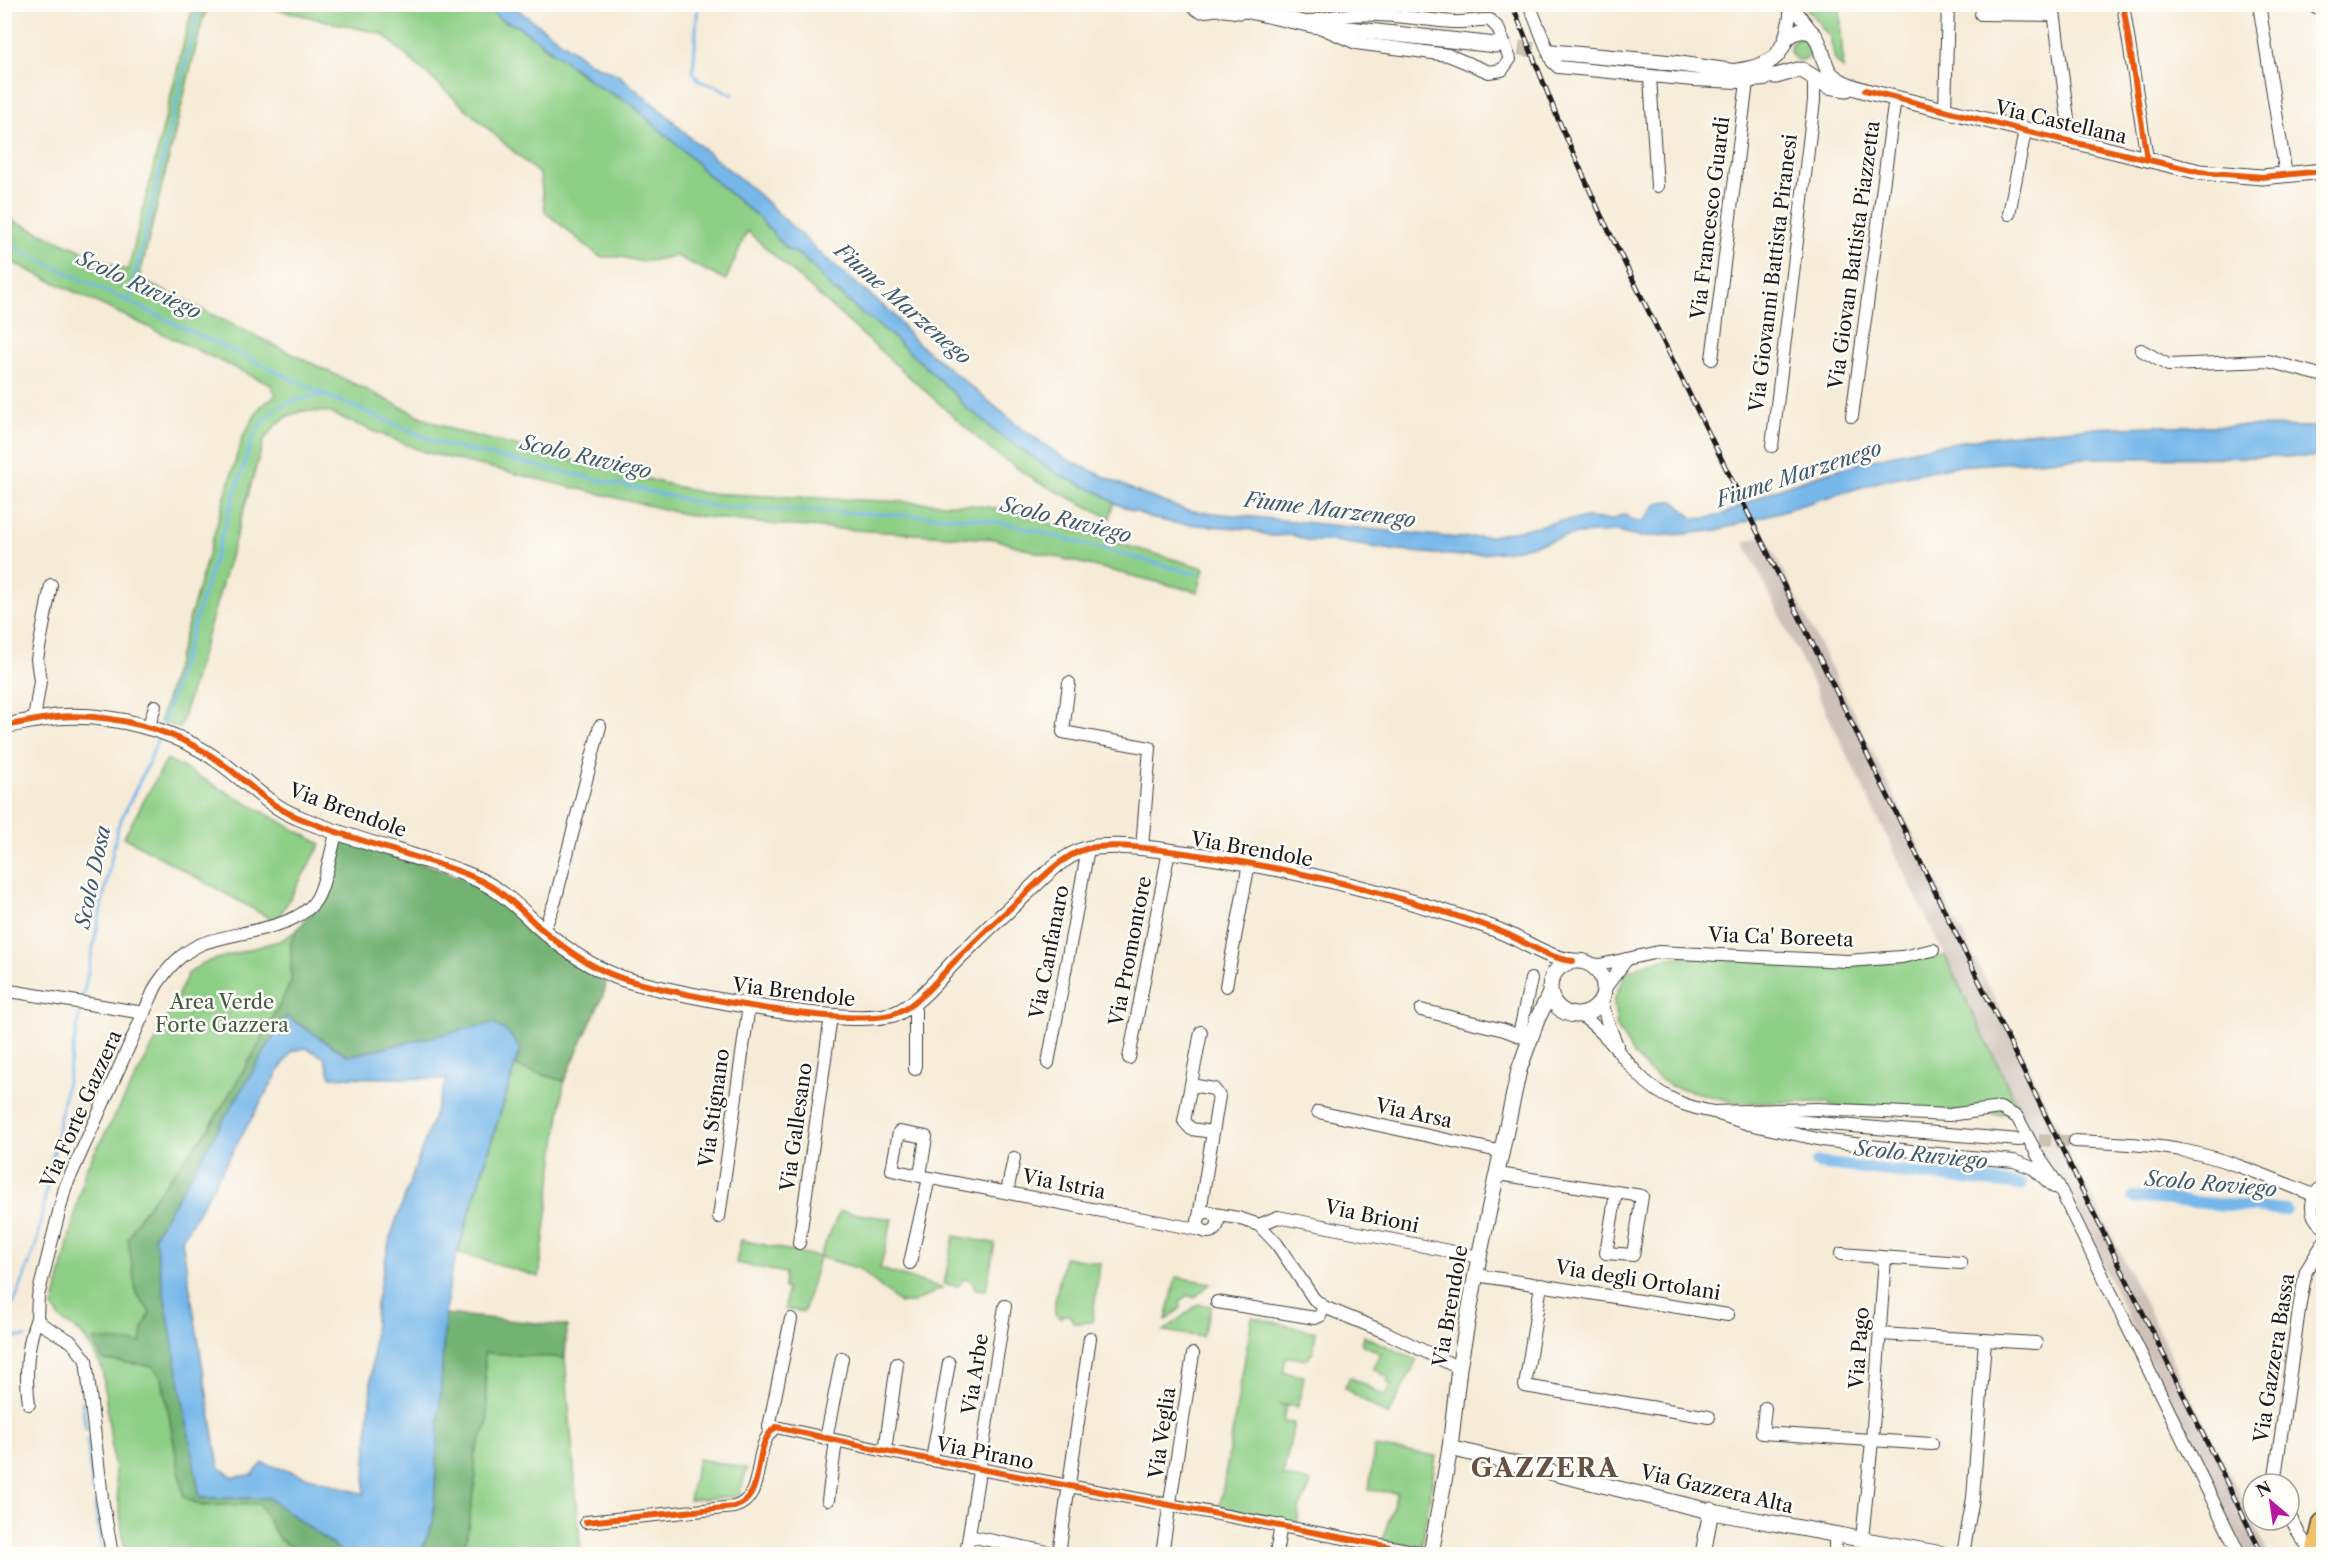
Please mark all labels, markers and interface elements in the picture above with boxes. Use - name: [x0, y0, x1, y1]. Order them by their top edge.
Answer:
- street label: Via Castellana: [1992, 95, 2130, 149]
- street label: Via Francesco Guardi: [1686, 115, 1734, 322]
- street label: Via Giovan Battista Piazzetta: [1823, 119, 1885, 392]
- street label: Via Giovanni Battista Piranesi: [1744, 133, 1802, 414]
- water label: Fiume Marzenego: [828, 236, 977, 370]
- water label: Scolo Ruviego: [71, 244, 205, 324]
- water label: Scolo Ruviego: [516, 429, 654, 484]
- water label: Fiume Marzenego: [1711, 435, 1885, 513]
- water label: Fiume Marzenego: [1241, 486, 1418, 532]
- water label: Scolo Ruviego: [996, 491, 1134, 548]
- street label: Via Brendole: [285, 777, 410, 842]
- water label: Scolo Dosa: [69, 823, 116, 933]
- street label: Via Brendole: [1188, 826, 1315, 872]
- street label: Via Promontore: [1104, 874, 1156, 1029]
- street label: Via Canfanaro: [1024, 883, 1074, 1022]
- street label: Via Ca' Boreeta: [1707, 922, 1855, 952]
- street label: Via Brendole: [730, 972, 857, 1011]
- park label: Area Verde Forte Gazzera: [155, 990, 289, 1037]
- street label: Via Forte Gazzera: [35, 1026, 127, 1192]
- street label: Via Stignano: [694, 1047, 734, 1170]
- street label: Via Gallesano: [775, 1061, 817, 1194]
- street label: Via Arsa: [1372, 1093, 1455, 1133]
- water label: Scolo Ruviego: [1851, 1135, 1989, 1174]
- street label: Via Istria: [1019, 1164, 1108, 1204]
- water label: Scolo Roviego: [2142, 1165, 2278, 1202]
- street label: Via Brioni: [1322, 1194, 1421, 1238]
- street label: Via Brendole: [1427, 1243, 1473, 1370]
- street label: Via degli Ortolani: [1553, 1255, 1722, 1305]
- street label: Via Gazzera Bassa: [2249, 1271, 2299, 1445]
- street label: Via Pago: [1844, 1306, 1874, 1391]
- street label: Via Arbe: [957, 1332, 993, 1417]
- street label: Via Veglia: [1144, 1385, 1180, 1481]
- street label: Via Pirano: [933, 1432, 1036, 1474]
- district label: GAZZERA: [1471, 1452, 1619, 1484]
- street label: Via Gazzera Alta: [1637, 1460, 1796, 1518]
- north arrow: [2241, 1472, 2301, 1532]
- text: N: [2253, 1477, 2275, 1501]

